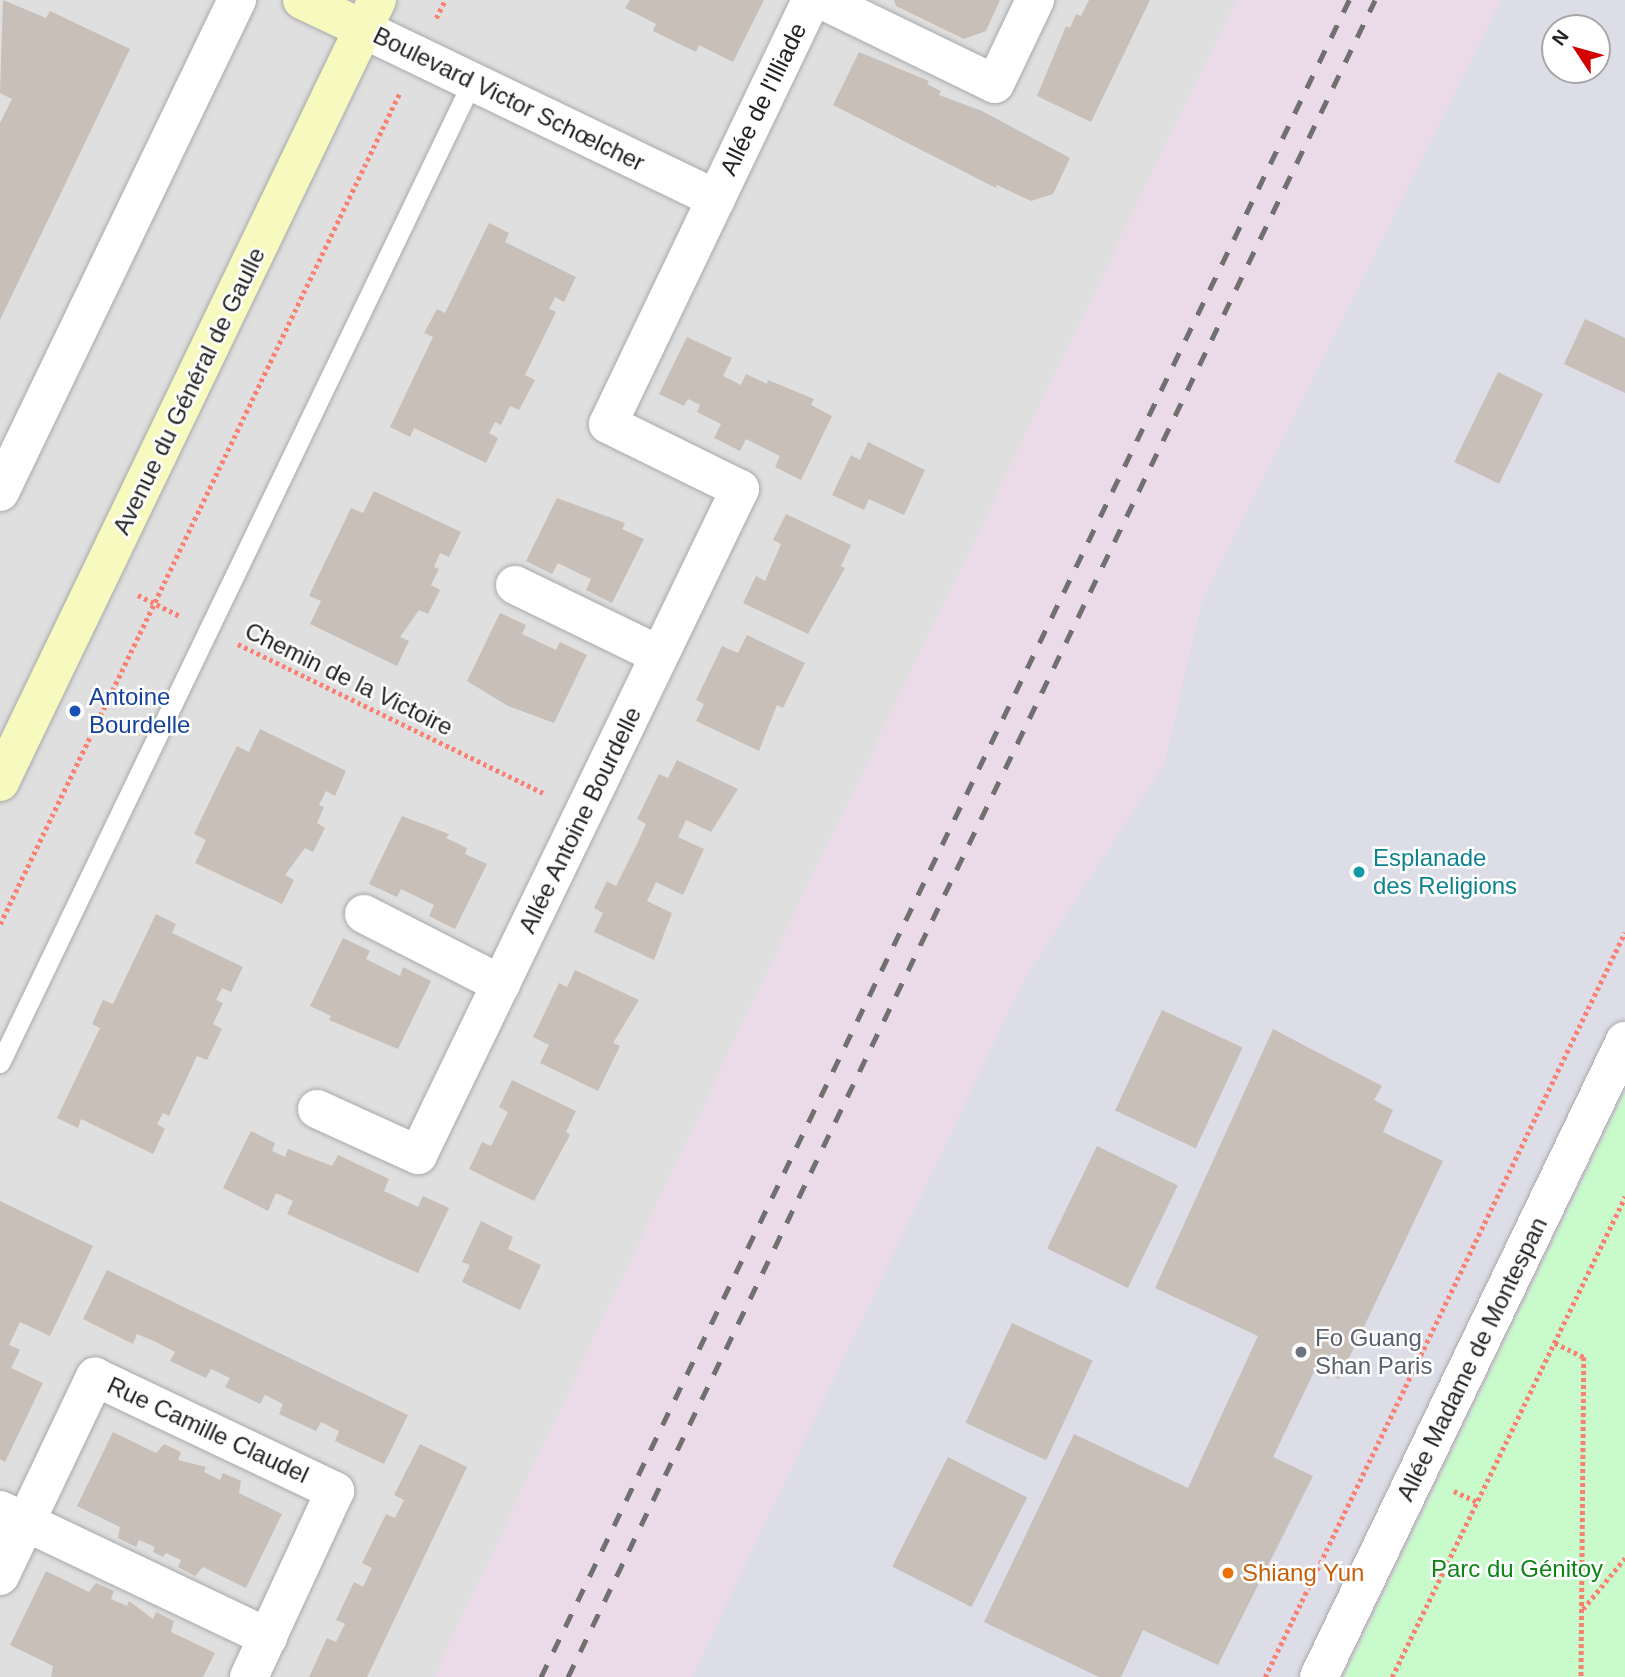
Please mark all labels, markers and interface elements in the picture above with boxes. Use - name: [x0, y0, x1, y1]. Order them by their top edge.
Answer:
- north arrow: [1541, 14, 1611, 84]
- street label: Allée de l'Illiade: [714, 18, 812, 180]
- street label: Boulevard Victor Schœlcher: [369, 21, 649, 177]
- text: N: [1548, 26, 1573, 49]
- street label: Avenue du Général de Gaulle: [107, 243, 271, 539]
- street label: Chemin de la Victoire: [240, 616, 458, 742]
- place label: Antoine Bourdelle: [89, 683, 190, 739]
- street label: Allée Antoine Bourdelle: [512, 702, 648, 938]
- marker: Antoine Bourdelle: [67, 703, 83, 719]
- place label: Esplanade des Religions: [1373, 844, 1517, 900]
- marker: Esplanade des Religions: [1351, 864, 1367, 880]
- street label: Allée Madame de Montespan: [1391, 1212, 1553, 1506]
- place label: Fo Guang Shan Paris: [1315, 1324, 1432, 1380]
- marker: Fo Guang Shan Paris: [1293, 1344, 1309, 1360]
- street label: Rue Camille Claudel: [103, 1371, 313, 1489]
- park label: Parc du Génitoy: [1431, 1555, 1603, 1583]
- place label: Shiang Yun: [1242, 1559, 1365, 1587]
- marker: Shiang Yun: [1220, 1565, 1236, 1581]

